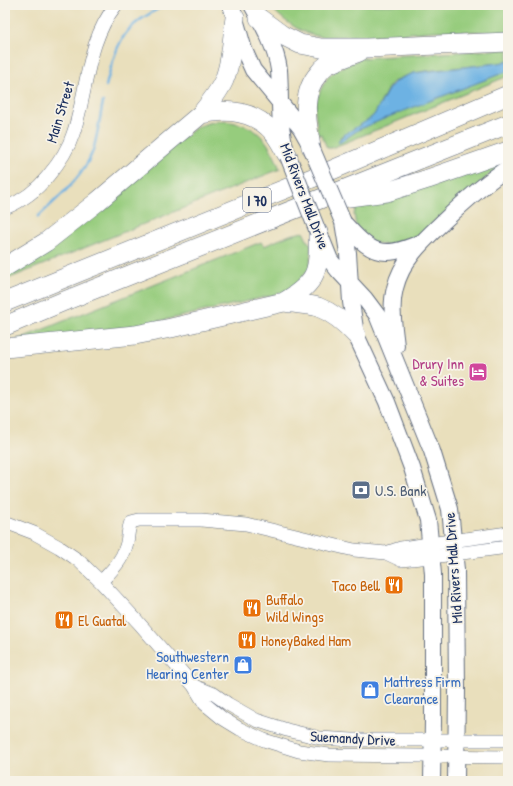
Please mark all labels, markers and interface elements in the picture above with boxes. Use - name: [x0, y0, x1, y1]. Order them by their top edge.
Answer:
- street label: Main Street: [41, 78, 80, 145]
- street label: Mid Rivers Mall Drive: [275, 140, 335, 252]
- road number: I 70: [243, 188, 271, 212]
- place label: Drury Inn & Suites: [412, 353, 464, 391]
- hotel icon: Drury Inn & Suites: [467, 361, 489, 383]
- bank icon: U.S. Bank: [350, 479, 372, 501]
- place label: U.S. Bank: [375, 480, 427, 501]
- street label: Mid Rivers Mall Drive: [439, 512, 467, 624]
- restaurant icon: Taco Bell: [383, 574, 405, 596]
- place label: Taco Bell: [332, 575, 381, 596]
- place label: Buffalo Wild Wings: [266, 589, 324, 627]
- restaurant icon: Buffalo Wild Wings: [241, 597, 263, 619]
- restaurant icon: El Guatal: [53, 609, 75, 631]
- place label: El Guatal: [78, 610, 126, 631]
- restaurant icon: HoneyBaked Ham: [236, 629, 258, 651]
- place label: HoneyBaked Ham: [261, 630, 351, 651]
- place label: Southwestern Hearing Center: [146, 646, 229, 684]
- shop icon: Southwestern Hearing Center: [232, 654, 254, 676]
- place label: Mattress Firm Clearance: [384, 671, 461, 709]
- shop icon: Mattress Firm Clearance: [359, 679, 381, 701]
- street label: Suemandy Drive: [310, 725, 396, 751]

